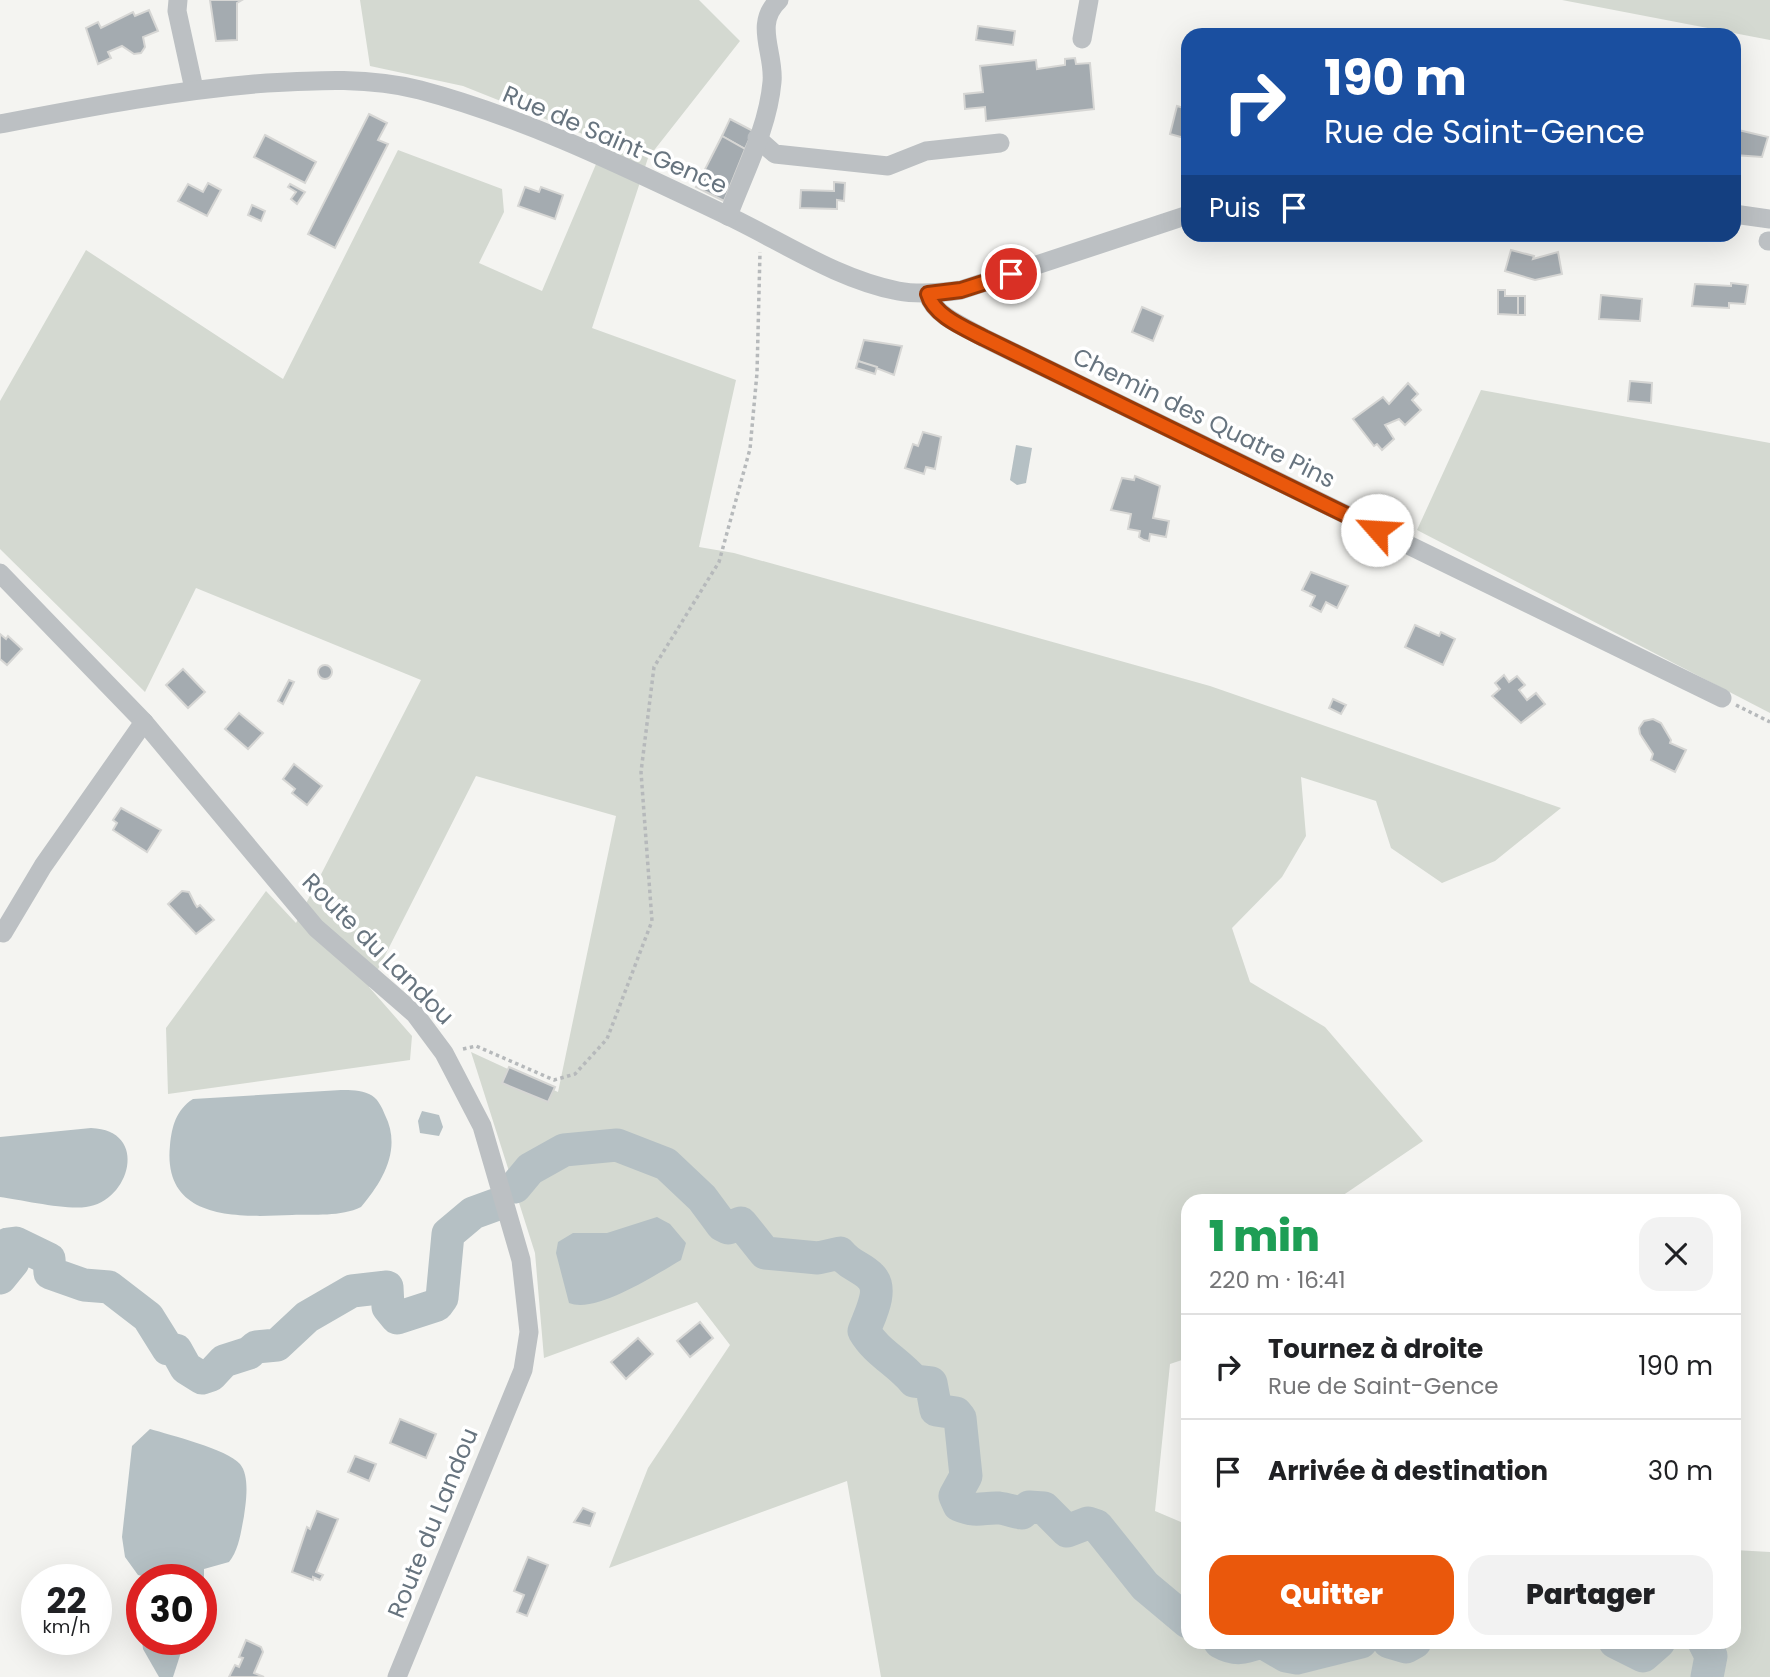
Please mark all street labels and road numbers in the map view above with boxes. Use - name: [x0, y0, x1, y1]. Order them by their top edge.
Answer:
- street label: Rue de Saint-Gence: [498, 77, 732, 202]
- street label: Chemin des Quatre Pins: [1067, 340, 1341, 496]
- street label: Route du Landou: [295, 865, 462, 1032]
- street label: Route du Landou: [379, 1423, 486, 1623]

